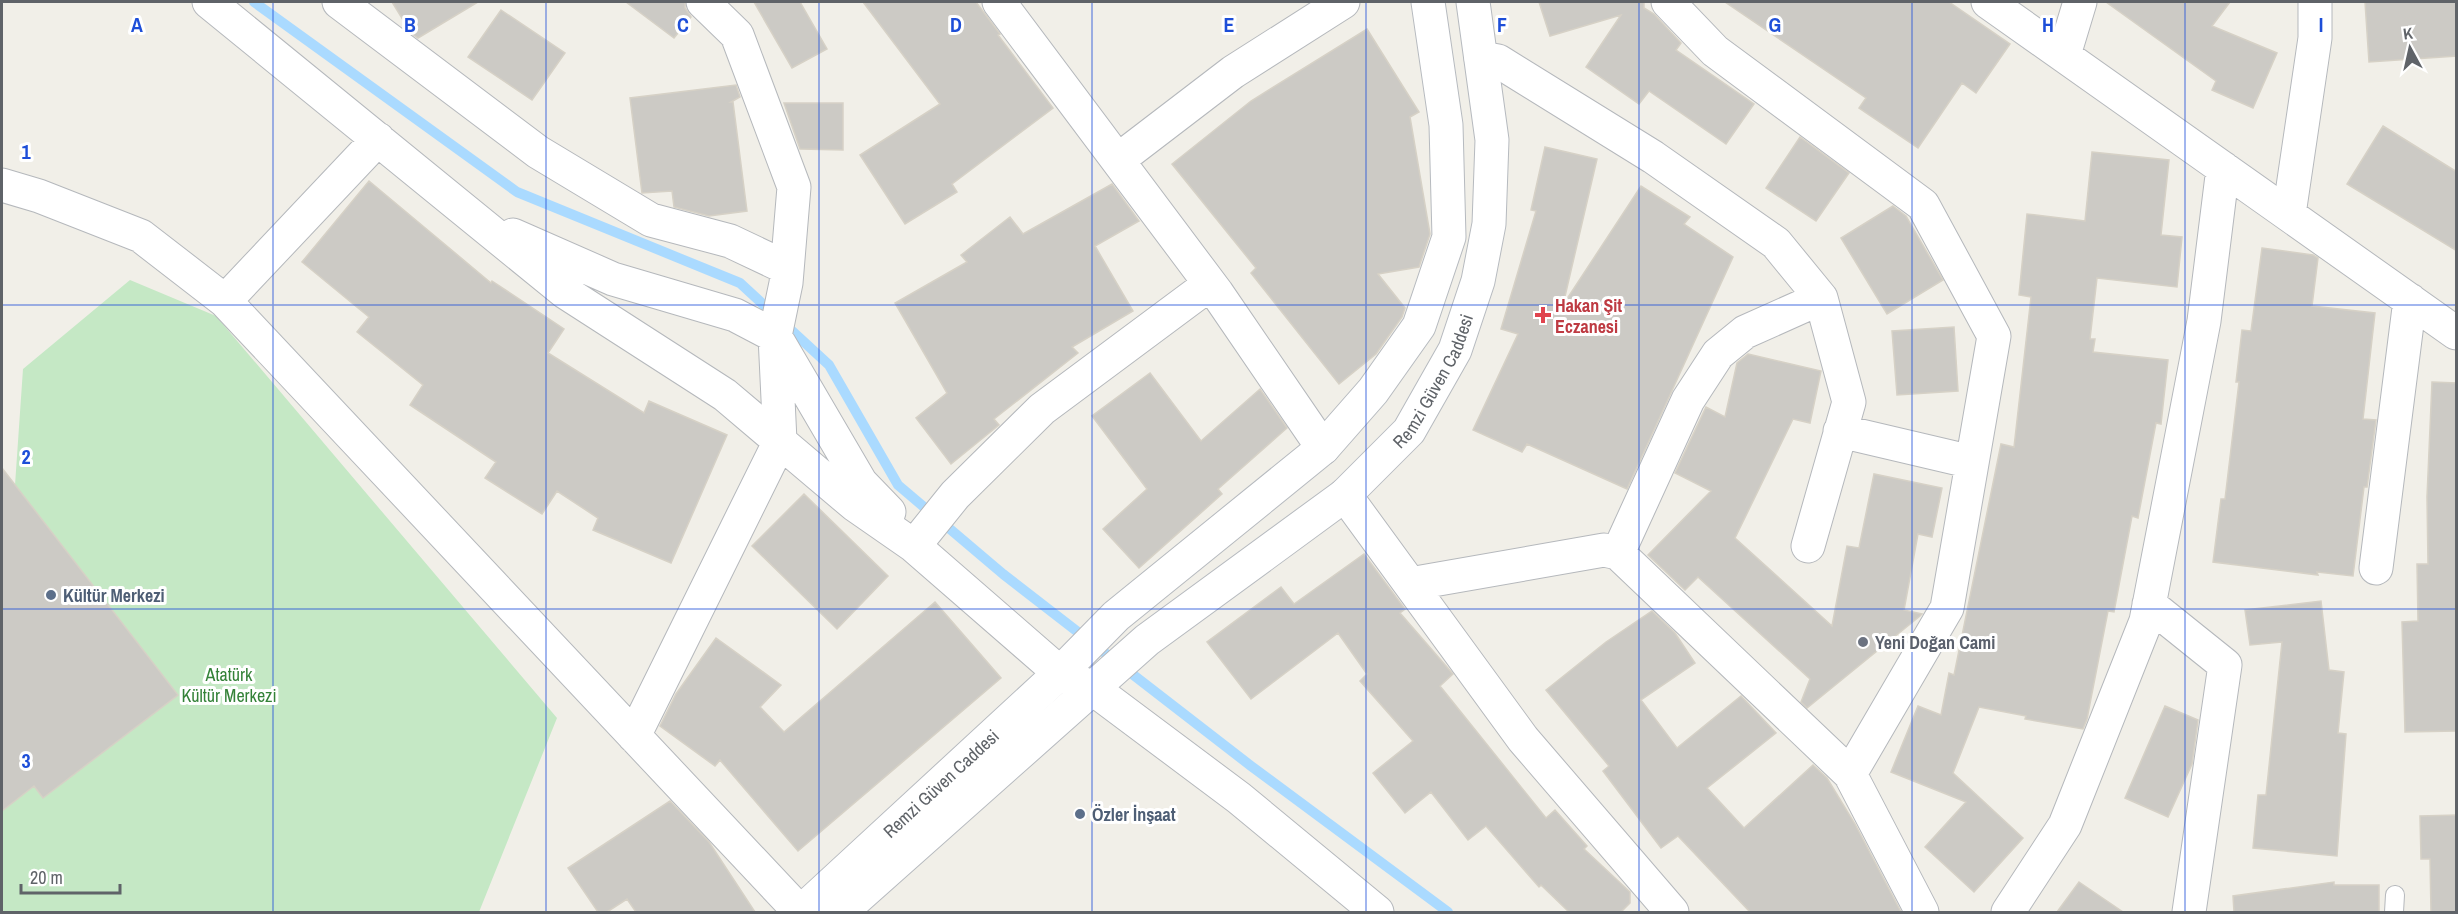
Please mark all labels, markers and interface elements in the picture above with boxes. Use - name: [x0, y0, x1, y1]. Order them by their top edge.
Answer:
- text: A: [131, 11, 143, 38]
- text: B: [404, 11, 416, 38]
- text: C: [677, 11, 689, 38]
- text: D: [950, 11, 962, 38]
- text: E: [1224, 11, 1235, 38]
- text: F: [1497, 11, 1507, 38]
- text: G: [1769, 11, 1781, 38]
- text: H: [2042, 11, 2054, 38]
- text: I: [2319, 11, 2323, 38]
- north arrow: [2380, 18, 2440, 78]
- text: K: [2402, 22, 2415, 45]
- text: 1: [21, 138, 31, 165]
- place label: Hakan Şit Eczanesi: [1555, 293, 1622, 339]
- marker: Hakan Şit Eczanesi: [1536, 308, 1550, 322]
- street label: Remzi Güven Caddesi: [1387, 311, 1479, 453]
- text: 2: [21, 443, 31, 470]
- place label: Kültür Merkezi: [63, 583, 165, 608]
- marker: Kültür Merkezi: [44, 588, 58, 602]
- place label: Yeni Doğan Cami: [1875, 630, 1995, 655]
- marker: Yeni Doğan Cami: [1856, 635, 1870, 649]
- park label: Atatürk Kültür Merkezi: [181, 662, 277, 708]
- street label: Remzi Güven Caddesi: [877, 723, 1004, 843]
- text: 3: [21, 747, 31, 774]
- place label: Özler İnşaat: [1092, 802, 1176, 827]
- marker: Özler İnşaat: [1073, 807, 1087, 821]
- scale bar: [21, 857, 120, 895]
- text: 20 m: [30, 865, 63, 890]

